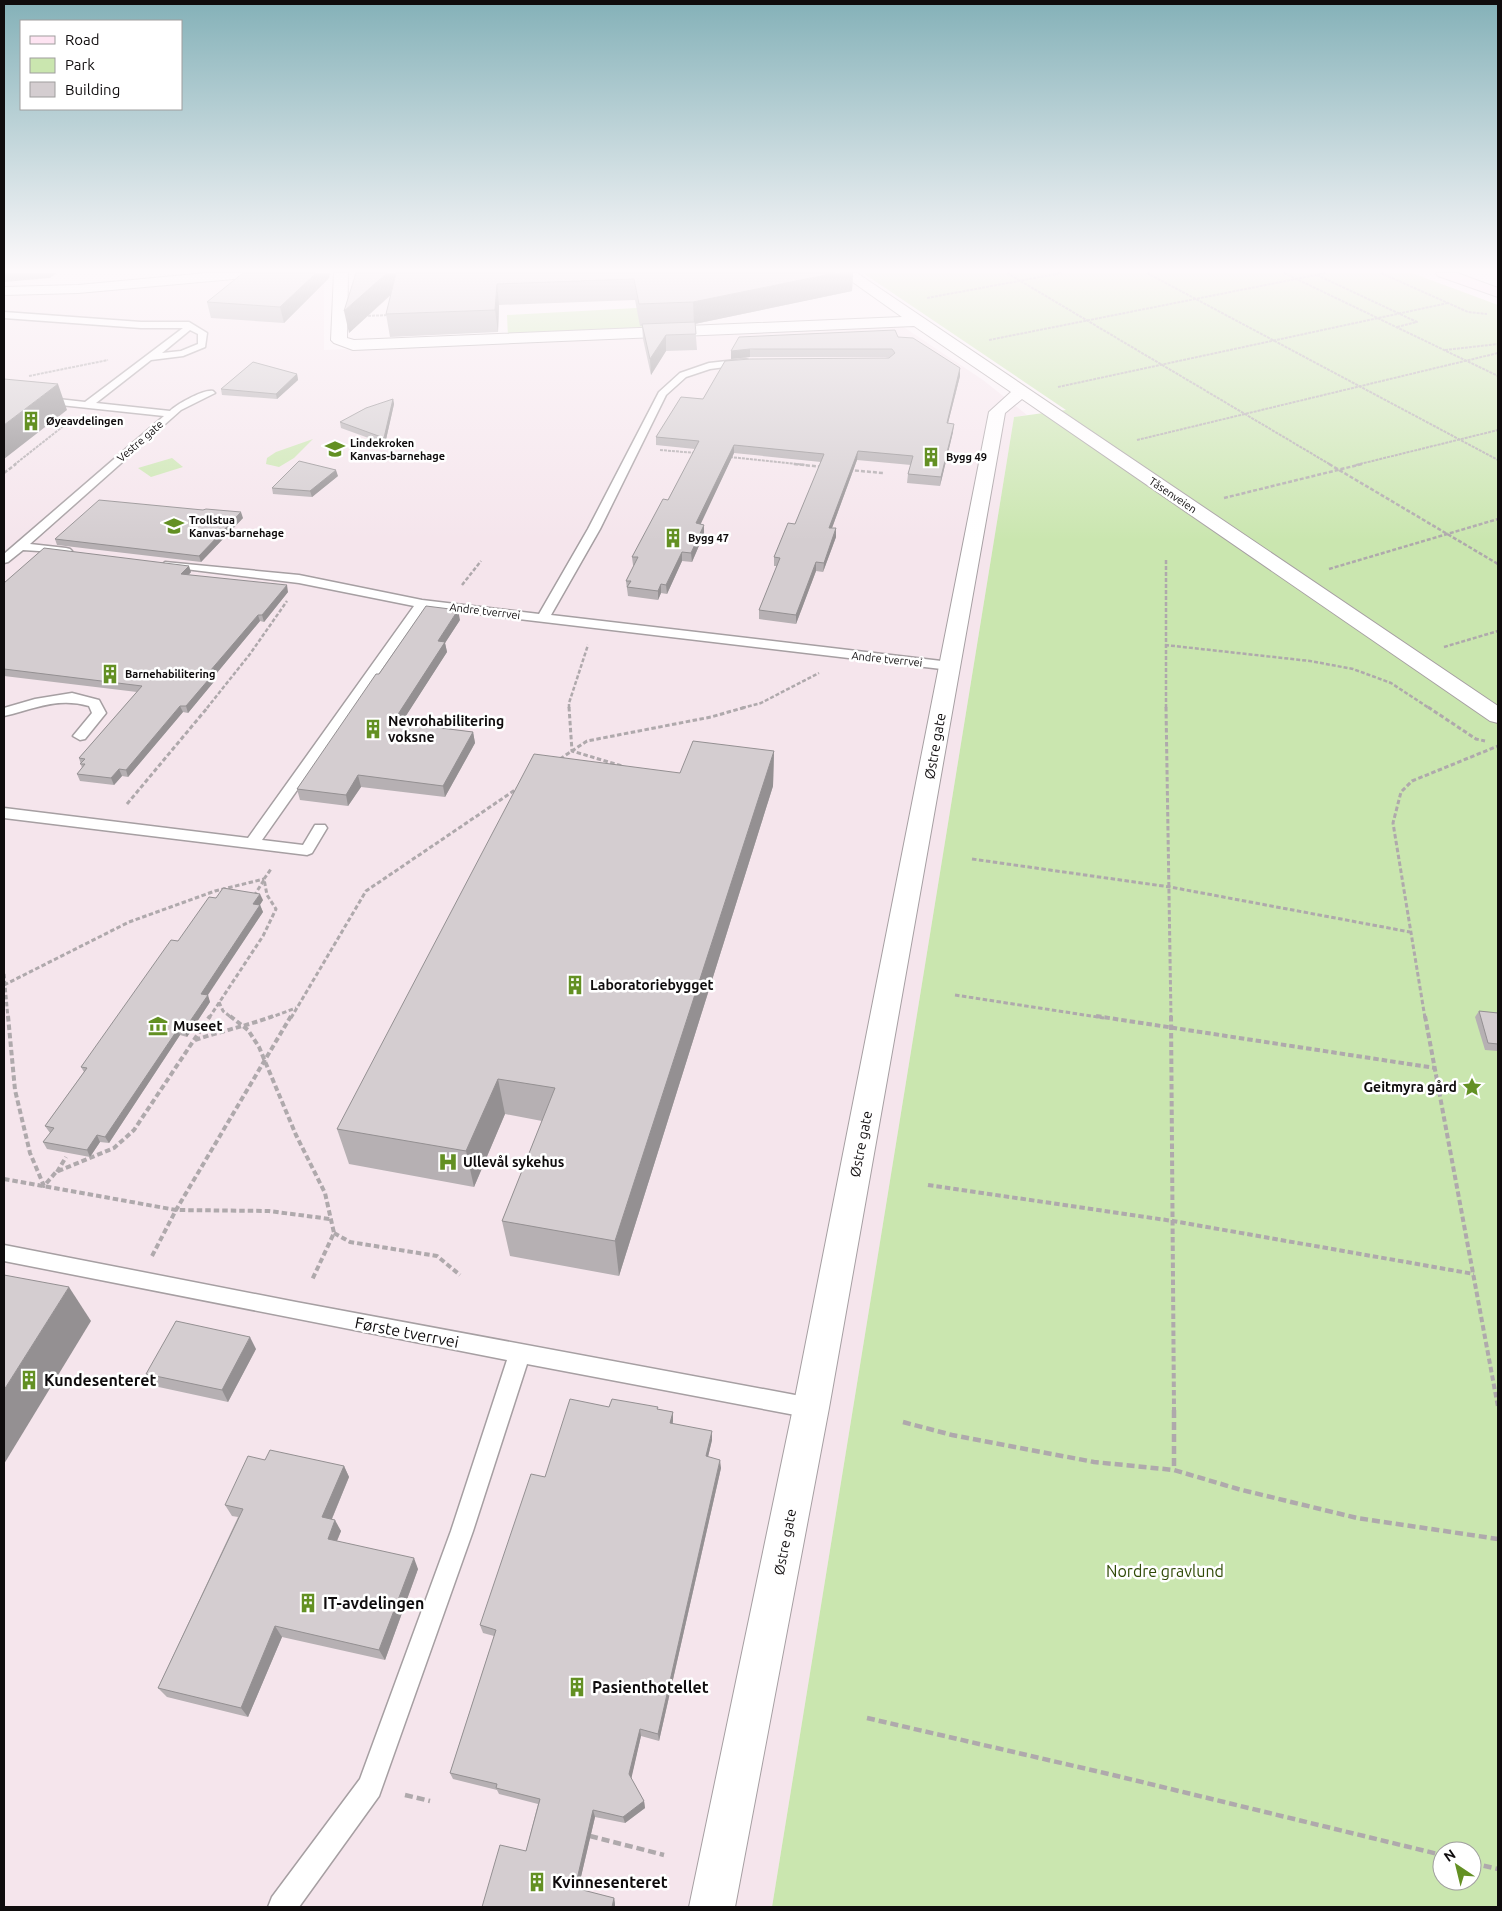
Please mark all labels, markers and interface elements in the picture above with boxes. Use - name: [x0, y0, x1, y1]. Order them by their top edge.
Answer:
- legend: [20, 20, 182, 110]
- text: Road: [65, 31, 100, 48]
- text: Park: [65, 56, 95, 73]
- text: Building: [65, 81, 120, 98]
- building icon: Øyeavdelingen: [20, 410, 42, 432]
- place label: Øyeavdelingen: [46, 415, 123, 427]
- street label: Vestre gate: [115, 418, 165, 464]
- place label: Lindekroken Kanvas-barnehage: [350, 437, 445, 462]
- school or university icon: Lindekroken Kanvas-barnehage: [324, 438, 346, 460]
- building icon: Bygg 49: [920, 446, 942, 468]
- place label: Bygg 49: [946, 451, 987, 463]
- street label: Tåsenveien: [1147, 475, 1199, 515]
- place label: Trollstua Kanvas-barnehage: [189, 514, 284, 539]
- school or university icon: Trollstua Kanvas-barnehage: [163, 515, 185, 537]
- building icon: Bygg 47: [662, 527, 684, 549]
- place label: Bygg 47: [688, 532, 729, 544]
- street label: Andre tverrvei: [449, 601, 521, 621]
- street label: Andre tverrvei: [851, 649, 923, 669]
- building icon: Barnehabilitering: [99, 663, 121, 685]
- place label: Barnehabilitering: [125, 668, 215, 680]
- street label: Østre gate: [921, 712, 949, 780]
- place label: Nevrohabilitering voksne: [388, 713, 504, 745]
- building icon: Nevrohabilitering voksne: [362, 718, 384, 740]
- building icon: Laboratoriebygget: [564, 974, 586, 996]
- place label: Laboratoriebygget: [590, 977, 714, 993]
- museum icon: Museet: [147, 1015, 169, 1037]
- place label: Museet: [173, 1018, 222, 1034]
- place icon: Geitmyra gård: [1461, 1076, 1483, 1098]
- place label: Geitmyra gård: [1363, 1079, 1457, 1095]
- street label: Østre gate: [847, 1110, 875, 1178]
- hospital icon: Ullevål sykehus: [437, 1151, 459, 1173]
- place label: Ullevål sykehus: [463, 1154, 565, 1170]
- street label: Første tverrvei: [354, 1313, 460, 1351]
- building icon: Kundesenteret: [18, 1369, 40, 1391]
- place label: Kundesenteret: [44, 1371, 156, 1389]
- street label: Østre gate: [771, 1508, 799, 1576]
- park label: Nordre gravlund: [1106, 1562, 1224, 1580]
- building icon: IT-avdelingen: [297, 1592, 319, 1614]
- place label: IT-avdelingen: [323, 1594, 424, 1612]
- building icon: Pasienthotellet: [566, 1676, 588, 1698]
- place label: Pasienthotellet: [592, 1678, 709, 1696]
- north arrow: [1432, 1841, 1482, 1891]
- text: N: [1441, 1846, 1458, 1865]
- building icon: Kvinnesenteret: [526, 1871, 548, 1893]
- place label: Kvinnesenteret: [552, 1873, 668, 1891]

